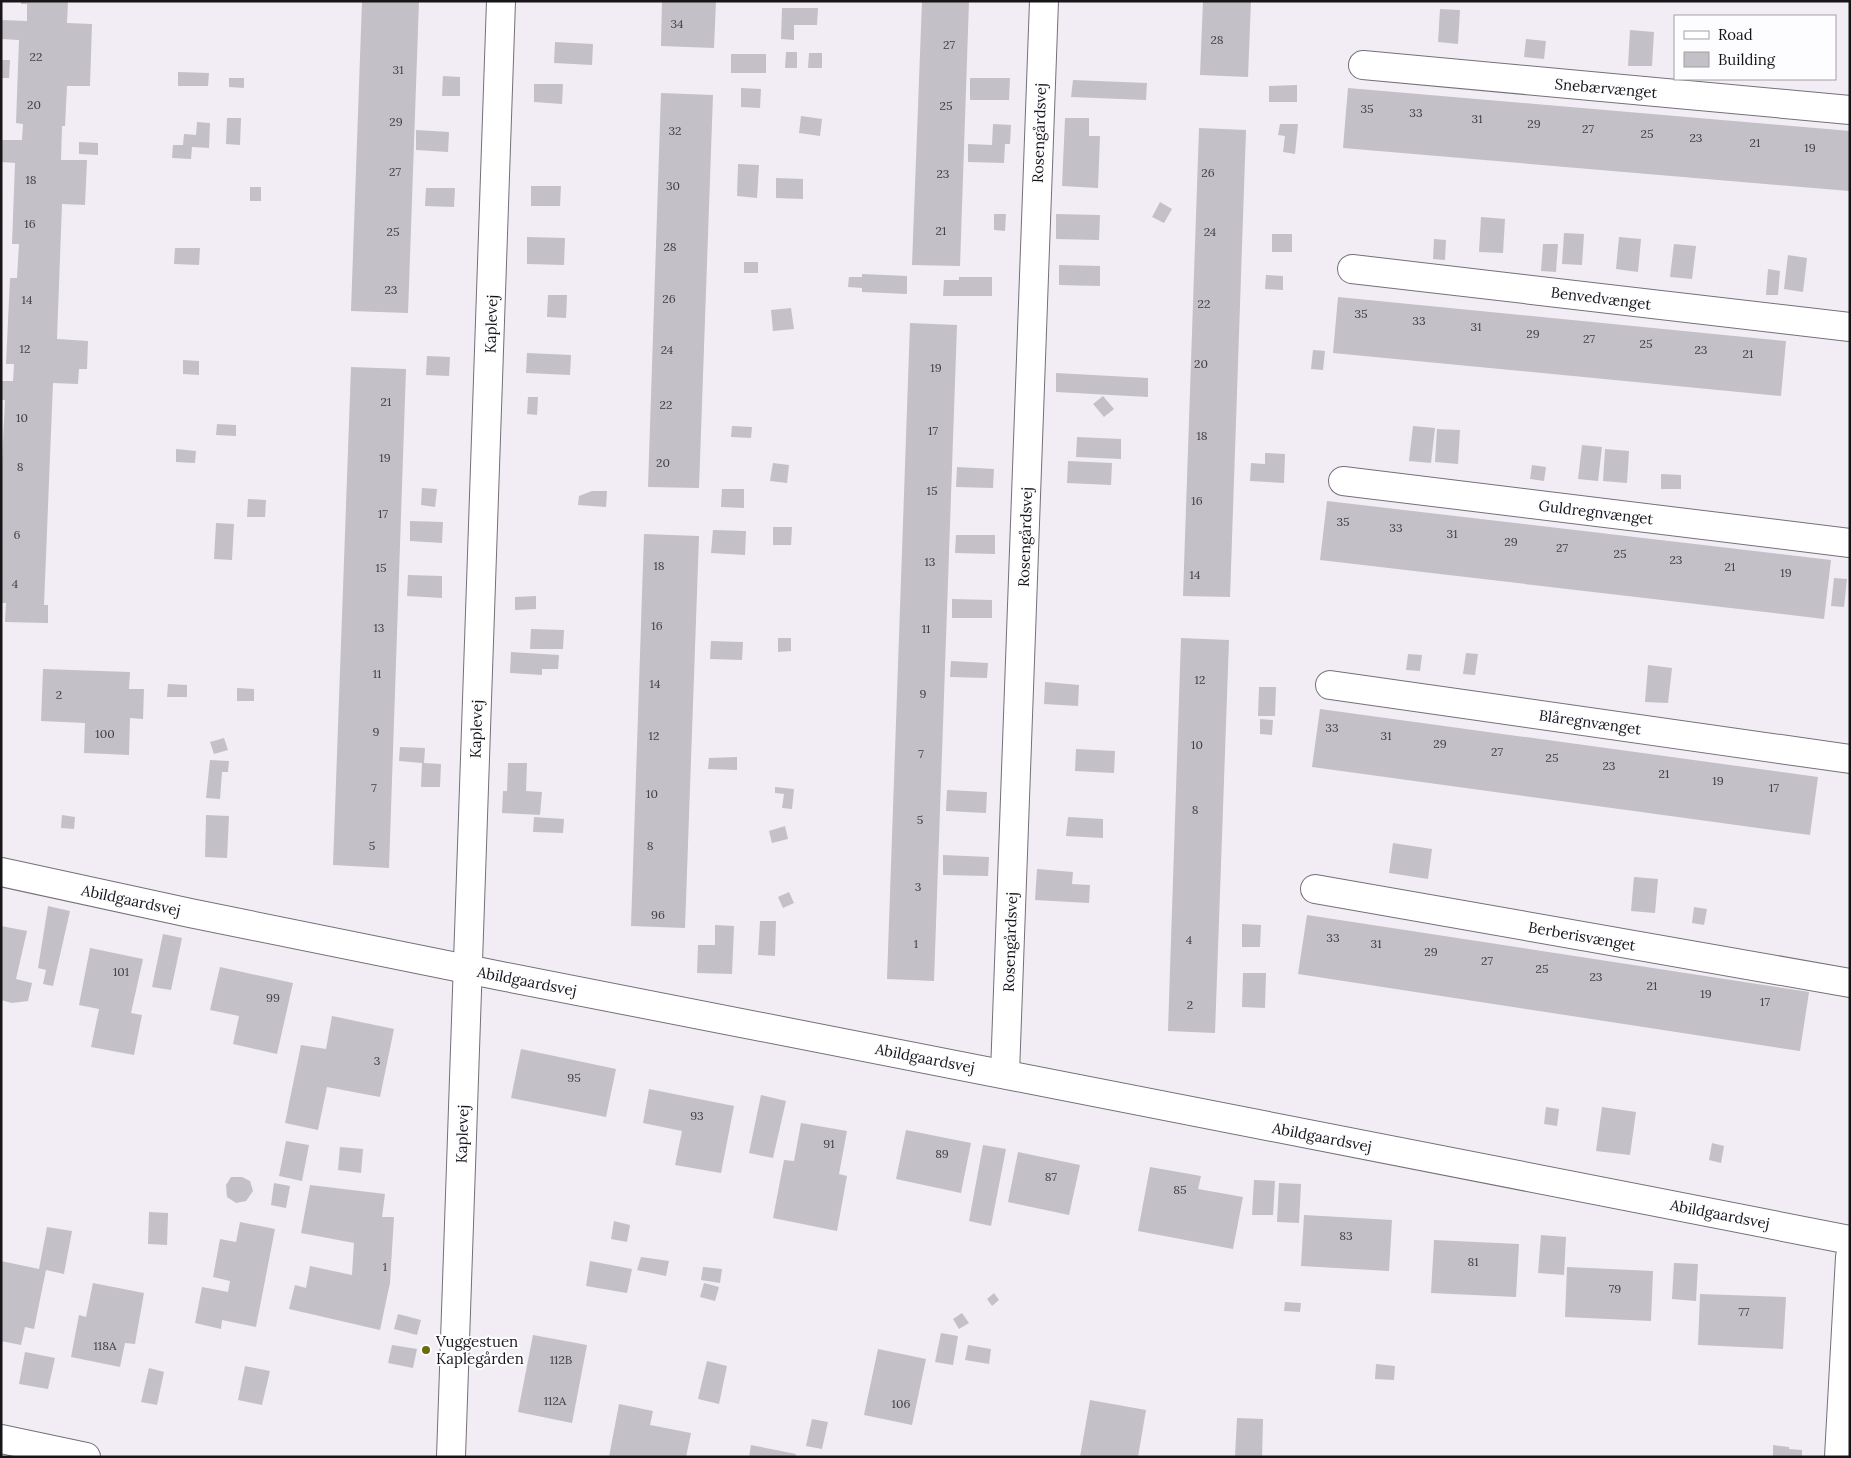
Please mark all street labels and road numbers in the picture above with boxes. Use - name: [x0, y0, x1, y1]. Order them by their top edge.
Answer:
- street label: Snebærvænget: [1554, 74, 1658, 102]
- street label: Rosengårdsvej: [1028, 83, 1050, 183]
- street label: Benvedvænget: [1550, 282, 1652, 314]
- street label: Kaplevej: [480, 294, 502, 354]
- street label: Rosengårdsvej: [1014, 487, 1036, 587]
- street label: Guldregnvænget: [1538, 496, 1655, 528]
- street label: Kaplevej: [465, 699, 487, 759]
- street label: Blåregnvænget: [1538, 705, 1642, 739]
- street label: Abildgaardsvej: [79, 880, 182, 920]
- street label: Rosengårdsvej: [999, 892, 1021, 992]
- street label: Berberisvænget: [1527, 917, 1637, 955]
- street label: Abildgaardsvej: [475, 962, 578, 1000]
- street label: Abildgaardsvej: [873, 1039, 976, 1077]
- street label: Kaplevej: [451, 1104, 473, 1164]
- street label: Abildgaardsvej: [1270, 1118, 1373, 1156]
- street label: Abildgaardsvej: [1668, 1195, 1771, 1233]

